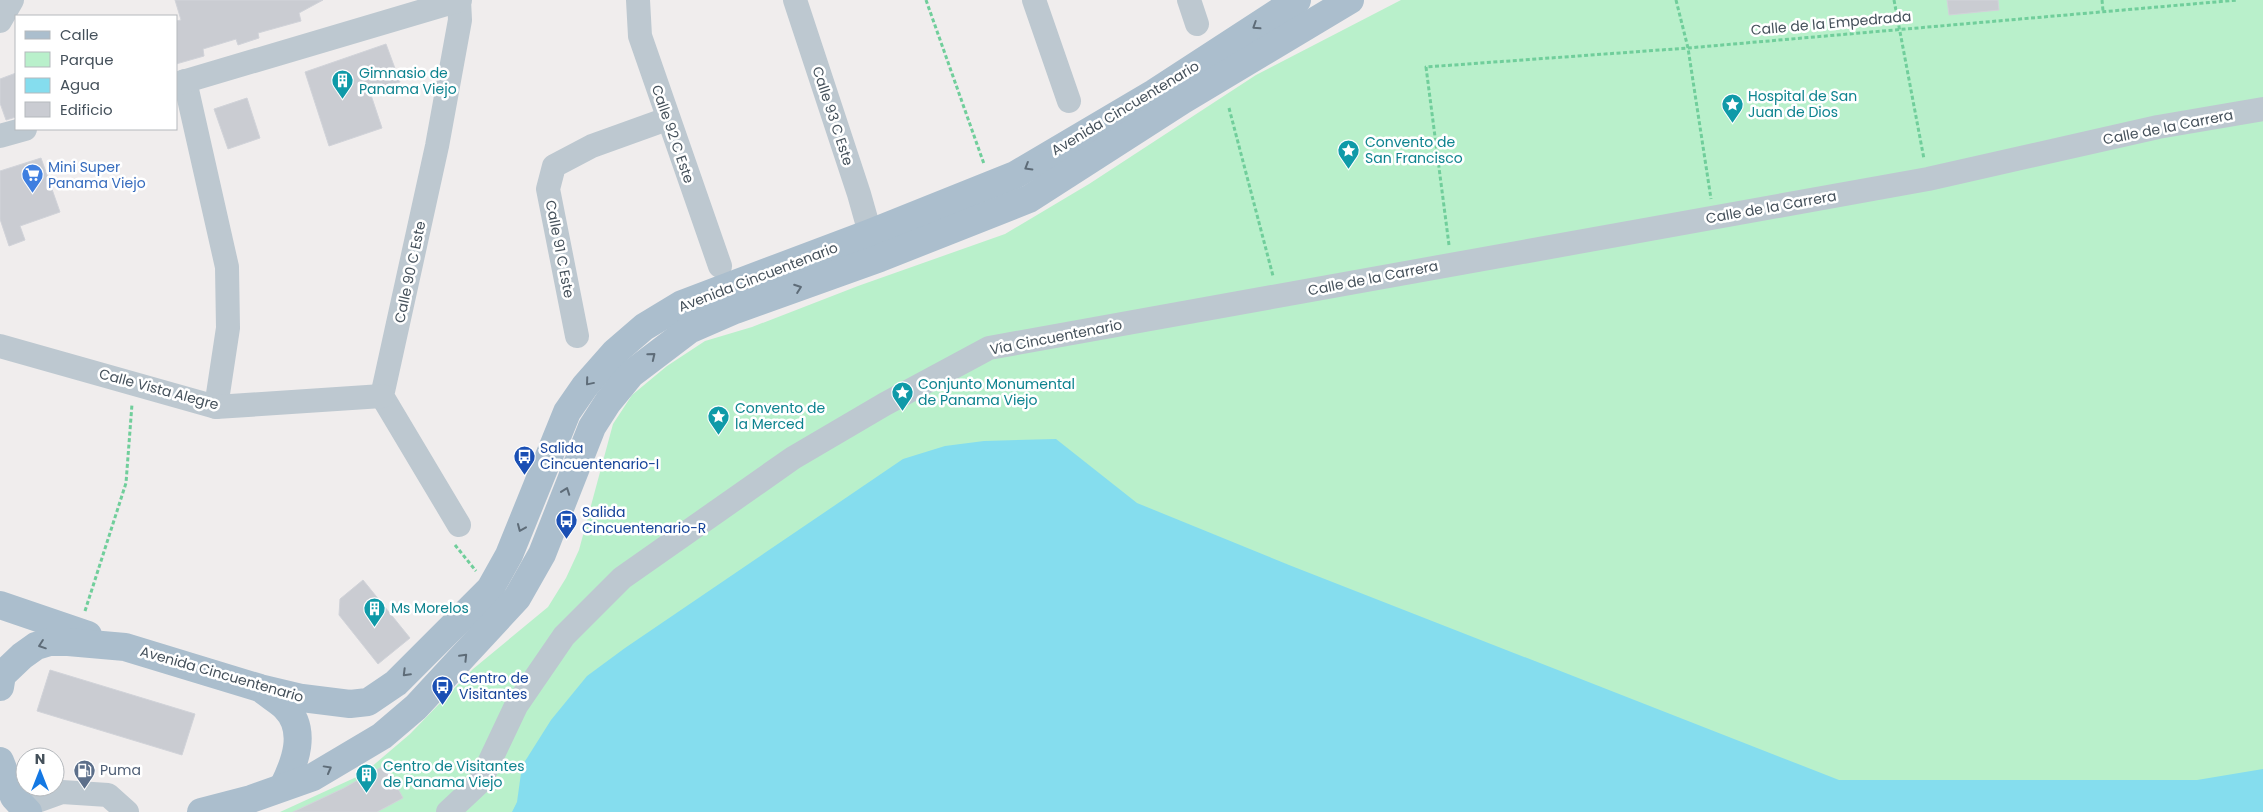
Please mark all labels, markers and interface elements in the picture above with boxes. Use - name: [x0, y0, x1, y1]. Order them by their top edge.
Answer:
- street label: Calle de la Empedrada: [1750, 6, 1912, 40]
- legend: [15, 15, 178, 130]
- one-way arrow: [1252, 20, 1261, 30]
- text: Calle: [60, 24, 98, 45]
- text: Parque: [60, 49, 113, 70]
- street label: Avenida Cincuentenario: [1047, 56, 1203, 160]
- place label: Gimnasio de Panama Viejo: [359, 63, 457, 99]
- street label: Calle 93 C Este: [808, 64, 859, 168]
- building icon: Gimnasio de Panama Viejo: [331, 69, 355, 100]
- text: Agua: [60, 74, 100, 95]
- street label: Calle 92 C Este: [647, 82, 699, 186]
- place label: Hospital de San Juan de Dios: [1748, 86, 1857, 122]
- place icon: Hospital de San Juan de Dios: [1720, 92, 1744, 123]
- text: Edificio: [60, 99, 113, 120]
- street label: Calle de la Carrera: [2101, 105, 2235, 149]
- place label: Convento de San Francisco: [1365, 132, 1463, 168]
- place icon: Convento de San Francisco: [1337, 138, 1361, 169]
- place label: Mini Super Panama Viejo: [48, 157, 146, 193]
- one-way arrow: [1025, 161, 1034, 171]
- supermarket icon: Mini Super Panama Viejo: [20, 163, 44, 194]
- street label: Calle de la Carrera: [1704, 186, 1838, 228]
- street label: Calle 91 C Este: [541, 198, 579, 300]
- street label: Calle 90 C Este: [389, 219, 431, 325]
- street label: Avenida Cincuentenario: [675, 237, 841, 317]
- street label: Calle de la Carrera: [1306, 256, 1440, 300]
- one-way arrow: [793, 284, 802, 294]
- street label: Vía Cincuentenario: [988, 314, 1124, 360]
- one-way arrow: [646, 354, 655, 362]
- street label: Calle Vista Alegre: [97, 363, 221, 415]
- place label: Conjunto Monumental de Panama Viejo: [918, 374, 1075, 410]
- one-way arrow: [585, 376, 594, 385]
- place icon: Conjunto Monumental de Panama Viejo: [890, 380, 914, 411]
- place label: Convento de la Merced: [735, 398, 825, 434]
- place icon: Convento de la Merced: [707, 404, 731, 435]
- place label: Salida Cincuentenario-I: [540, 438, 659, 474]
- bus stop icon: Salida Cincuentenario-I: [512, 444, 536, 475]
- one-way arrow: [560, 487, 570, 495]
- place label: Salida Cincuentenario-R: [582, 502, 706, 538]
- bus stop icon: Salida Cincuentenario-R: [554, 508, 578, 539]
- one-way arrow: [516, 523, 527, 532]
- building icon: Ms Morelos: [363, 596, 387, 627]
- place label: Ms Morelos: [391, 598, 469, 618]
- one-way arrow: [38, 639, 47, 649]
- street label: Avenida Cincuentenario: [138, 641, 306, 707]
- one-way arrow: [458, 653, 467, 662]
- one-way arrow: [403, 667, 412, 676]
- place label: Centro de Visitantes: [459, 668, 529, 704]
- bus stop icon: Centro de Visitantes: [431, 674, 455, 705]
- north arrow: [15, 747, 65, 797]
- text: N: [35, 749, 45, 769]
- place label: Centro de Visitantes de Panama Viejo: [383, 756, 525, 792]
- fuel station icon: Puma: [72, 758, 96, 789]
- place label: Puma: [100, 760, 141, 780]
- building icon: Centro de Visitantes de Panama Viejo: [355, 762, 379, 793]
- one-way arrow: [322, 765, 331, 775]

